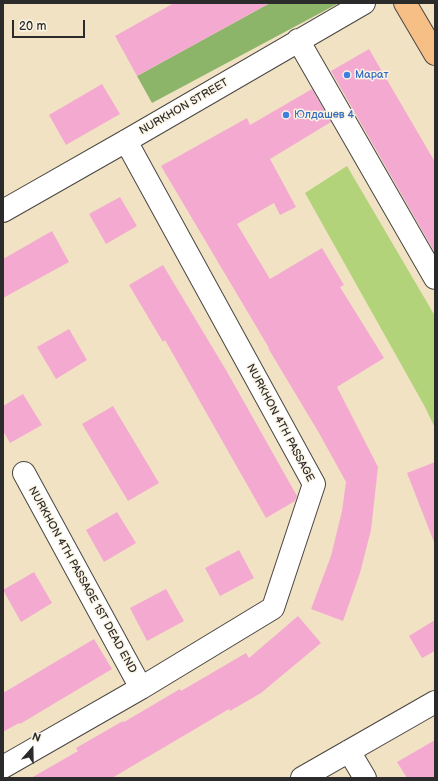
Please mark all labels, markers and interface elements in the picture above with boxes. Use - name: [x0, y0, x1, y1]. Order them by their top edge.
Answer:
- scale bar: [14, 12, 87, 38]
- text: 20 m: [19, 19, 46, 34]
- place label: Марат: [355, 68, 389, 82]
- marker: Марат: [342, 70, 352, 80]
- street label: NURKHON STREET: [137, 76, 231, 138]
- place label: Юлдашев 4: [294, 108, 354, 122]
- marker: Юлдашев 4: [281, 110, 291, 120]
- street label: NURKHON 4TH PASSAGE: [243, 362, 317, 484]
- street label: NURKHON 4TH PASSAGE 1ST DEAD END: [25, 484, 139, 676]
- north arrow: [12, 729, 52, 769]
- text: N: [30, 730, 42, 745]

